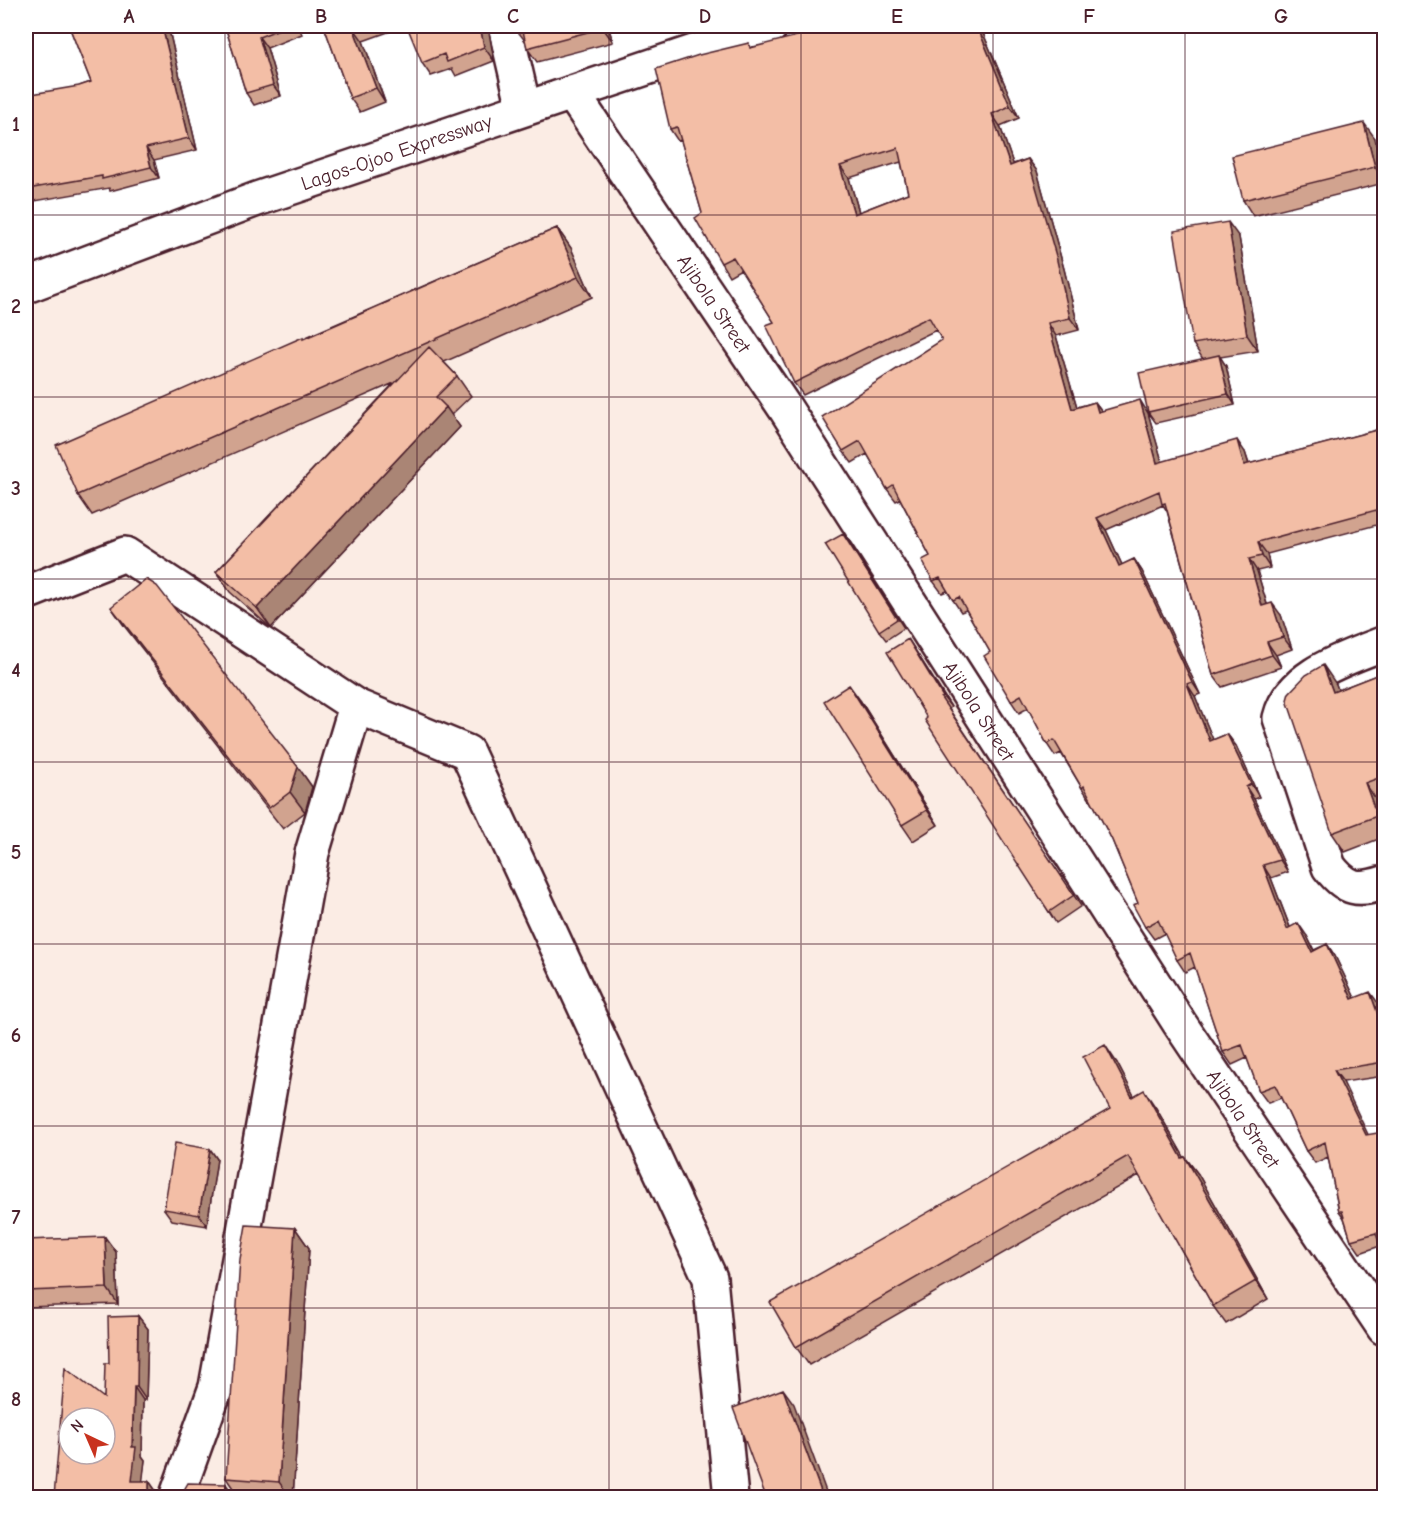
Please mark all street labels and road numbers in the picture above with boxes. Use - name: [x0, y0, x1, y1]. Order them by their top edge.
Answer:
- street label: Lagos-Ojoo Expressway: [298, 110, 495, 195]
- street label: Ajibola Street: [672, 250, 756, 358]
- street label: Ajibola Street: [938, 657, 1020, 766]
- street label: Ajibola Street: [1202, 1065, 1285, 1174]

